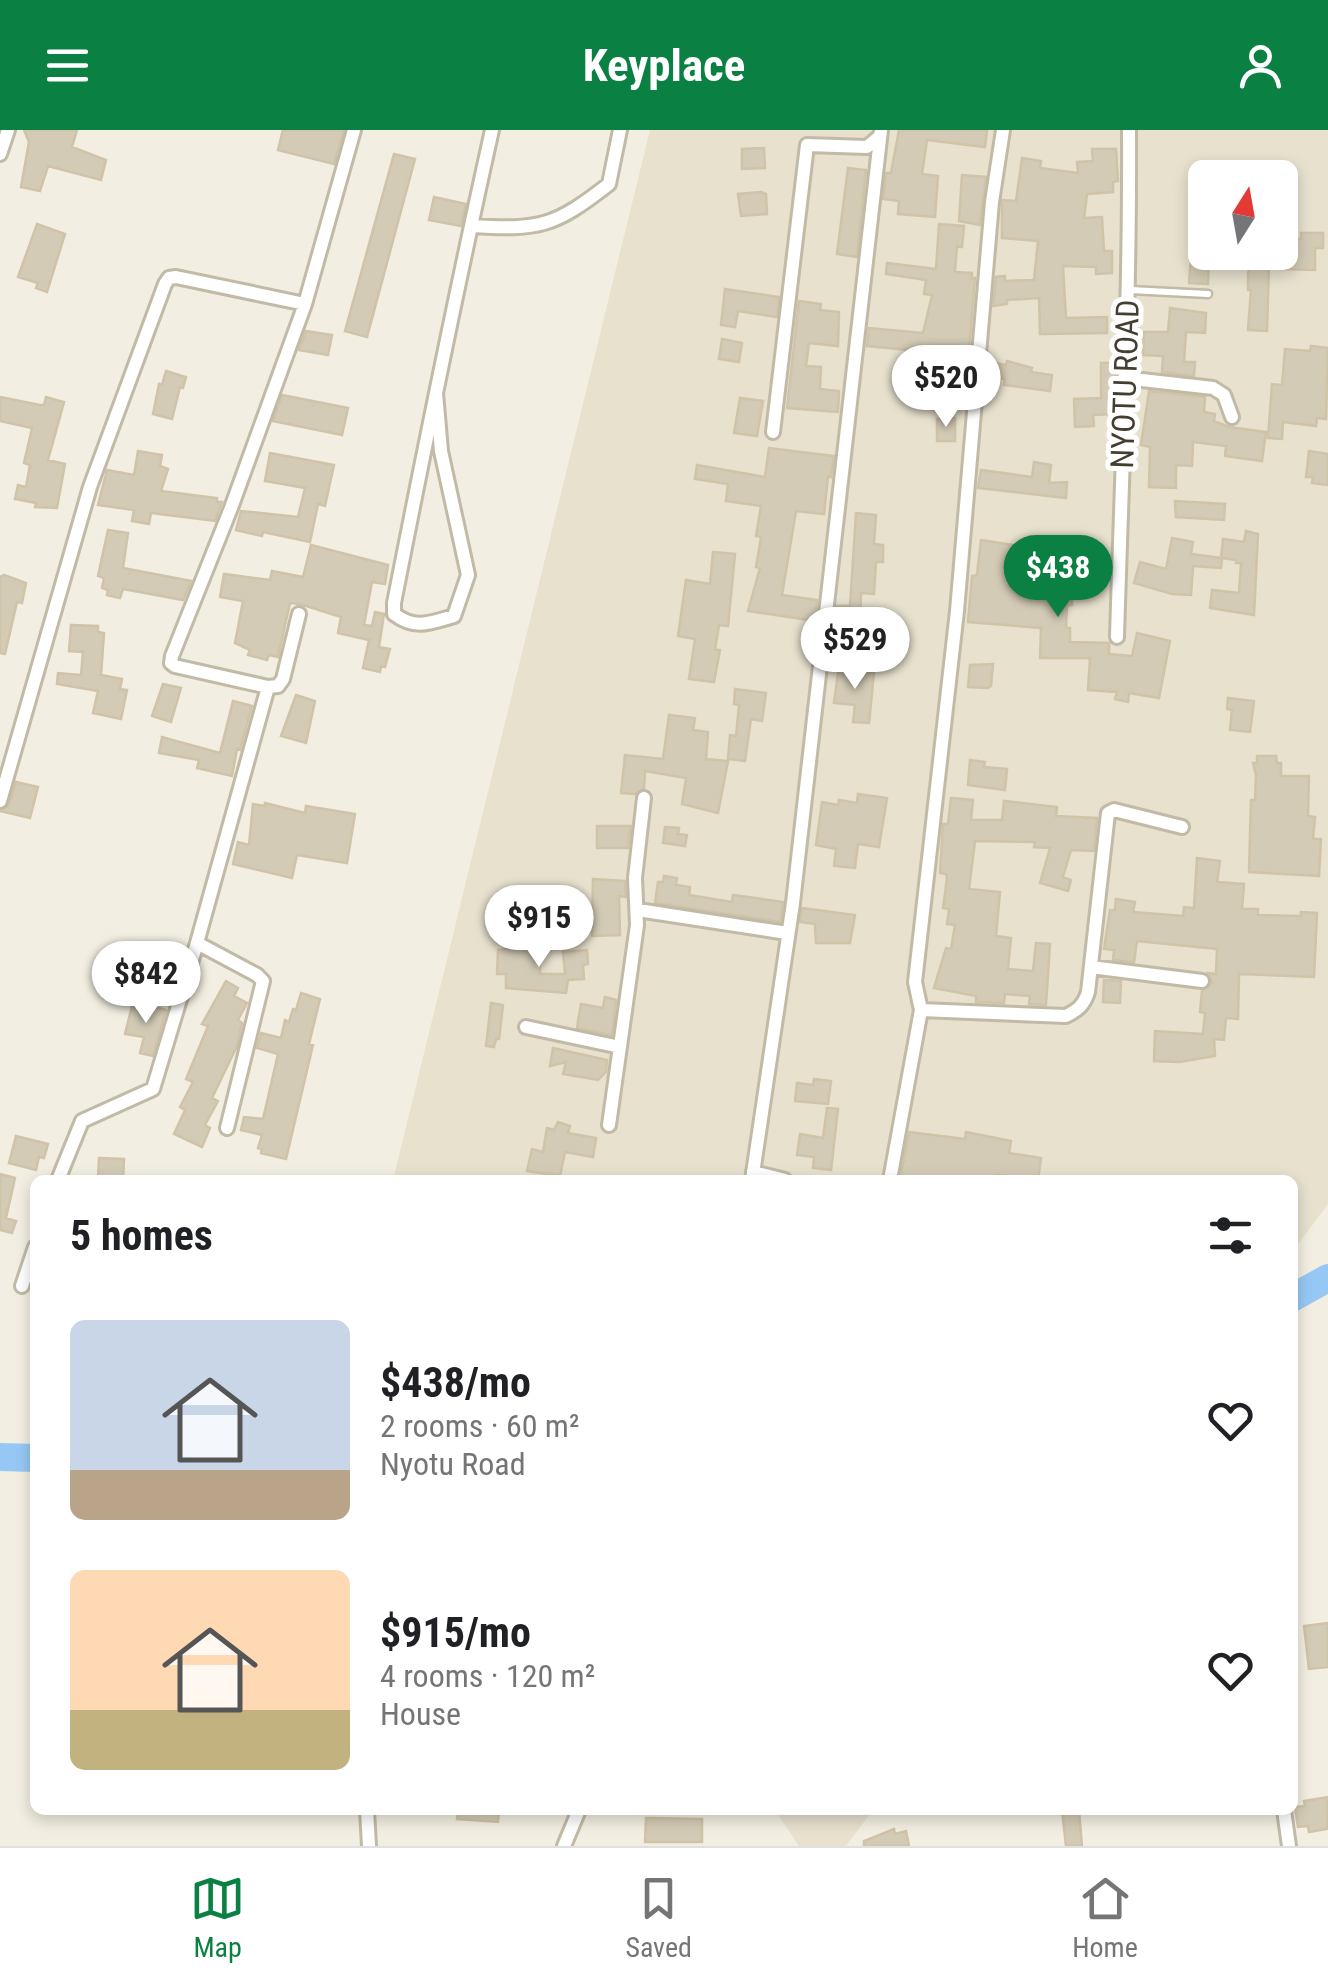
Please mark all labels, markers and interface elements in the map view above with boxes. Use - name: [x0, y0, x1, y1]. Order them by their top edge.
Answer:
- icon: menu: [40, 38, 95, 93]
- icon: person: [1233, 38, 1288, 93]
- text: Keyplace: [583, 39, 745, 92]
- north arrow: [1188, 160, 1298, 270]
- map controls: [1188, 160, 1298, 270]
- street label: NYOTU ROAD: [1103, 299, 1147, 469]
- pin: $520: [887, 345, 1005, 430]
- text: $520: [914, 358, 978, 396]
- pin: $438: [999, 535, 1117, 620]
- text: $438: [1026, 548, 1090, 586]
- pin: $529: [796, 607, 914, 692]
- text: $529: [823, 620, 887, 658]
- pin: $915: [480, 885, 598, 970]
- text: $915: [507, 898, 571, 936]
- pin: $842: [87, 941, 205, 1026]
- text: $842: [114, 954, 178, 992]
- icon: filters: [1203, 1208, 1258, 1263]
- text: 5 homes: [70, 1211, 213, 1260]
- text: $438/mo: [380, 1358, 531, 1407]
- icon: home: [150, 1360, 270, 1480]
- icon: heart: [1203, 1393, 1258, 1448]
- text: 2 rooms · 60 m²: [380, 1407, 579, 1445]
- text: Nyotu Road: [380, 1445, 526, 1483]
- text: $915/mo: [380, 1608, 531, 1657]
- icon: home: [150, 1610, 270, 1730]
- icon: heart: [1203, 1643, 1258, 1698]
- text: 4 rooms · 120 m²: [380, 1657, 595, 1695]
- text: House: [380, 1695, 461, 1733]
- tab: Map: [190, 1871, 245, 1964]
- tab: Saved: [625, 1871, 692, 1964]
- tab: Home: [1072, 1871, 1138, 1964]

